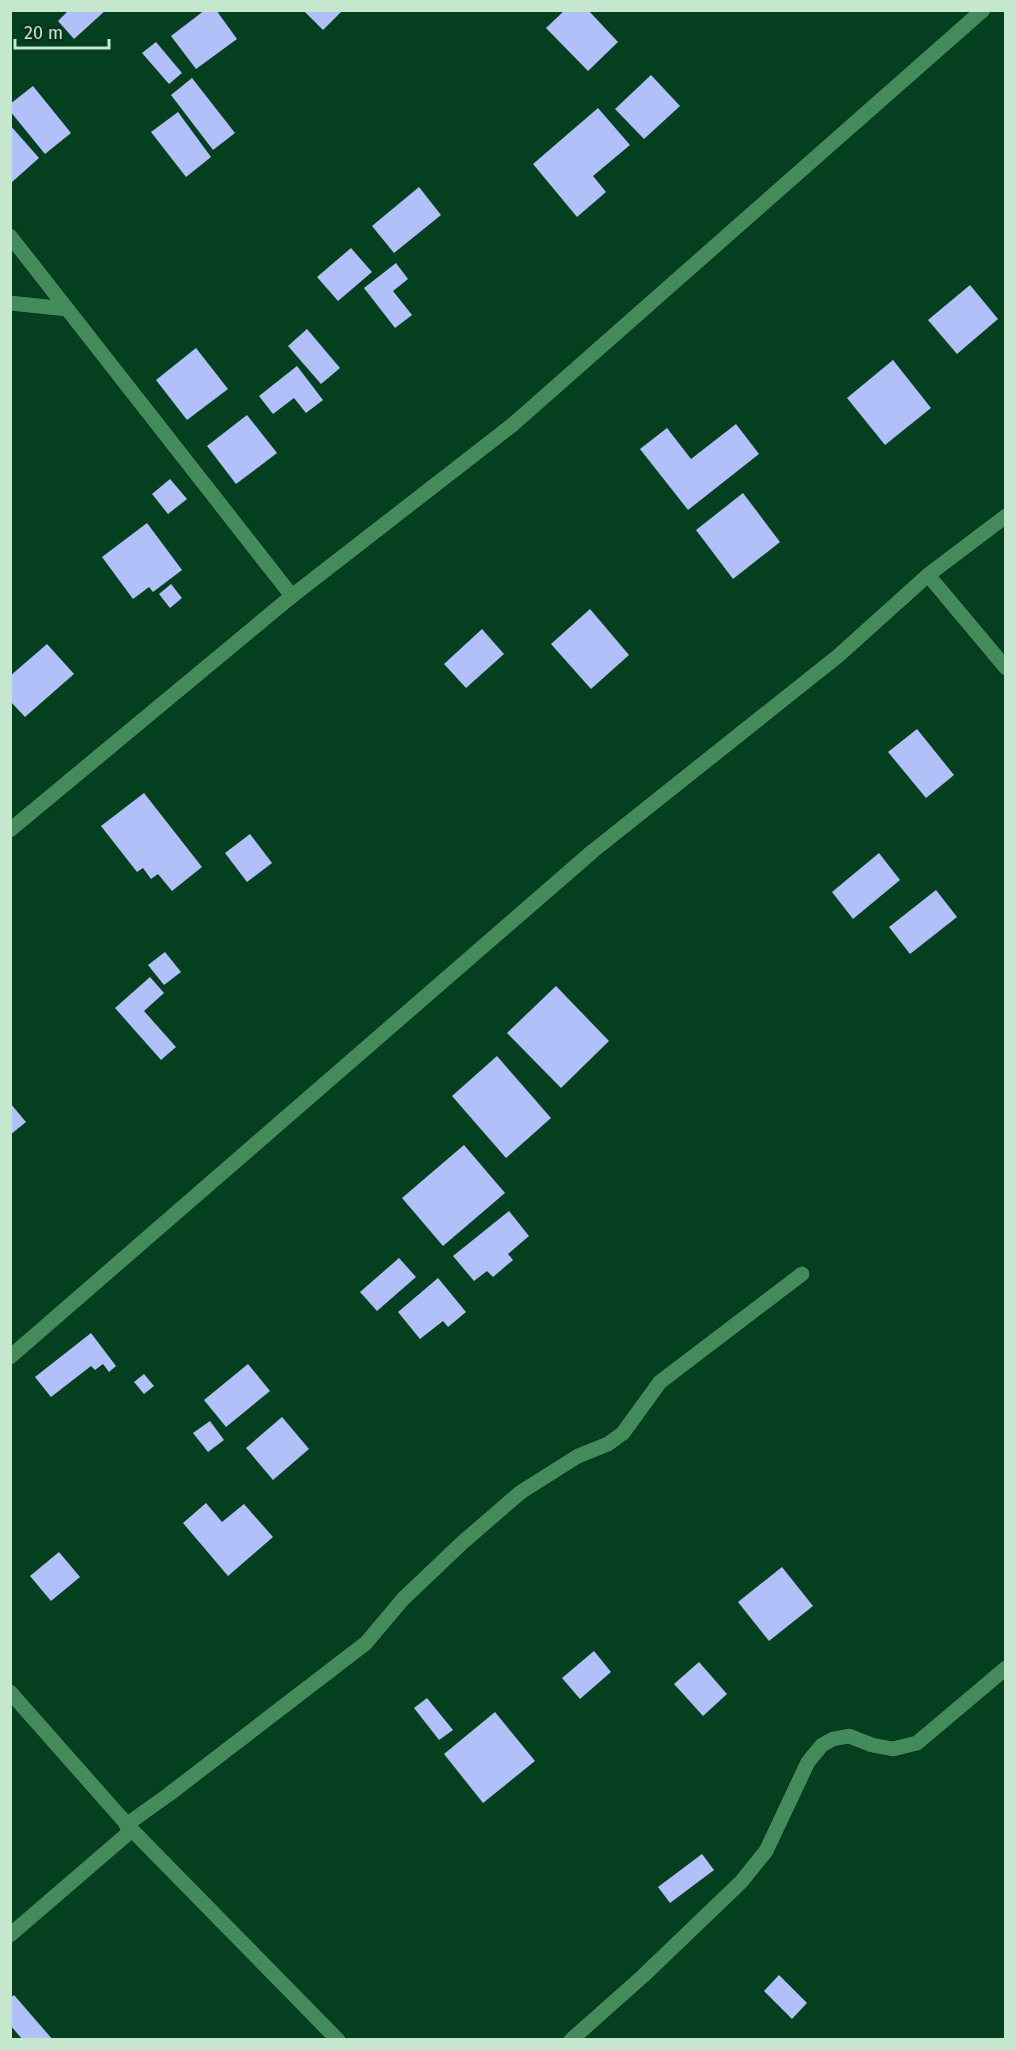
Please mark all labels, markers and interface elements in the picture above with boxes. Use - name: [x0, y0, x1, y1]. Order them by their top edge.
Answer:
- scale bar: [15, 12, 110, 50]
- text: 20 m: [24, 22, 63, 44]

